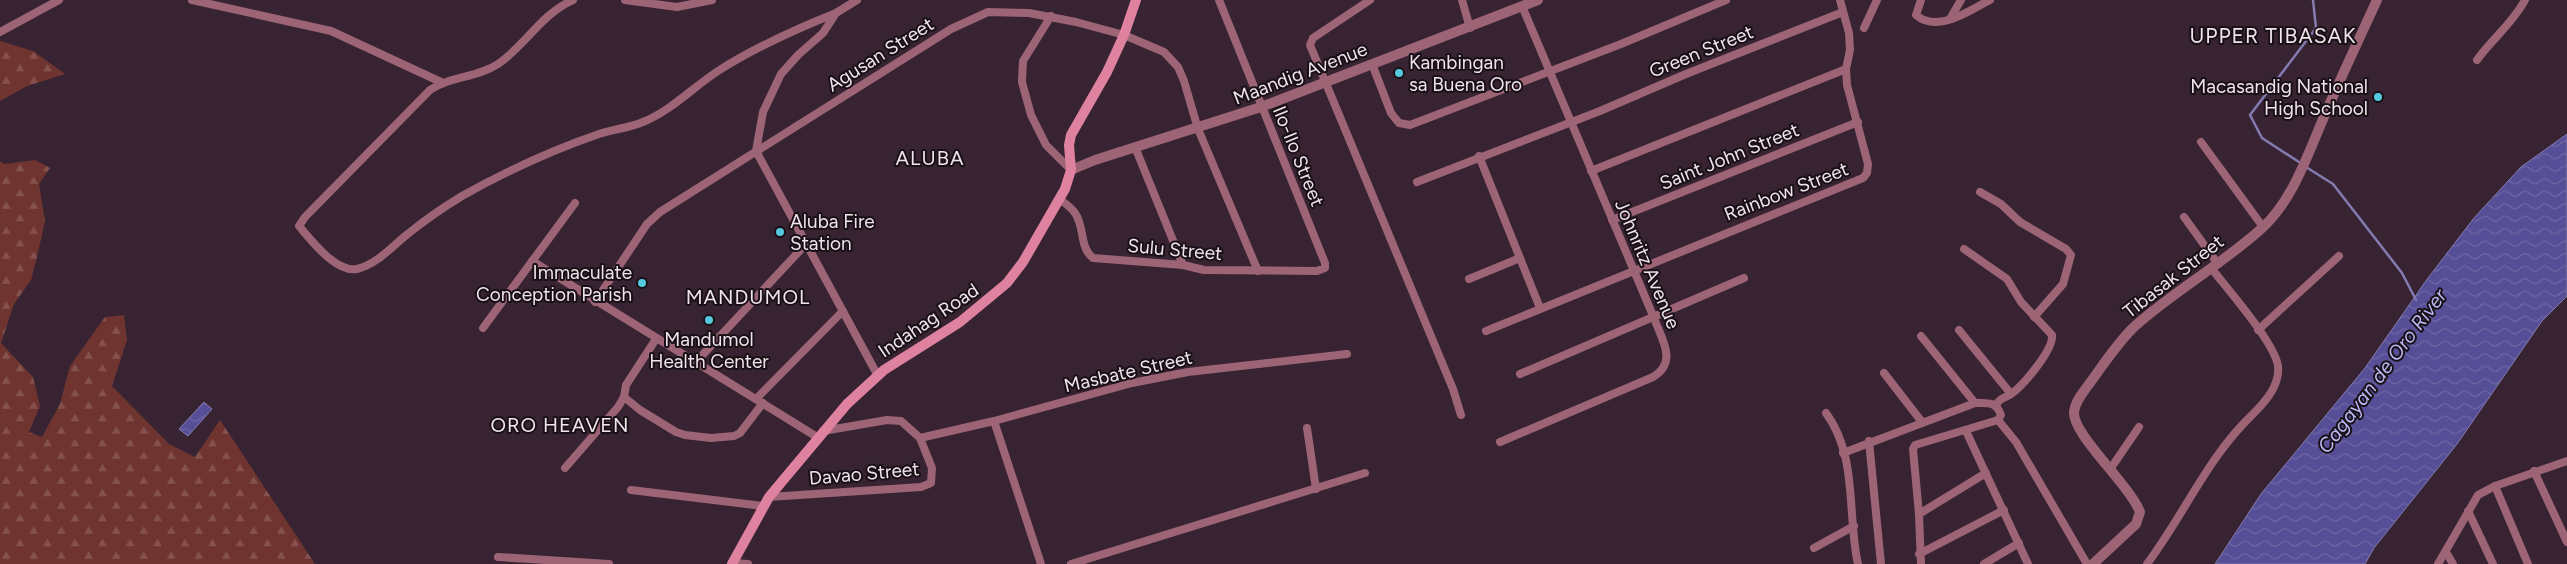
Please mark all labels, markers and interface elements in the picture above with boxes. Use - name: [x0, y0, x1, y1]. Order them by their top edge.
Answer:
- street label: Agusan Street: [823, 12, 938, 96]
- street label: Green Street: [1646, 20, 1757, 83]
- district label: UPPER TIBASAK: [2189, 23, 2357, 48]
- street label: Maandig Avenue: [1230, 37, 1370, 110]
- place label: Kambingan sa Buena Oro: [1409, 51, 1522, 96]
- marker: Kambingan sa Buena Oro: [1393, 67, 1405, 79]
- place label: Macasandig National High School: [2190, 75, 2368, 120]
- marker: Macasandig National High School: [2372, 91, 2384, 103]
- street label: Ilo-Ilo Street: [1268, 102, 1329, 210]
- street label: Saint John Street: [1656, 118, 1802, 195]
- district label: ALUBA: [896, 146, 964, 170]
- street label: Rainbow Street: [1721, 157, 1852, 226]
- street label: Johnritz Avenue: [1610, 196, 1685, 332]
- place label: Aluba Fire Station: [790, 210, 875, 255]
- marker: Aluba Fire Station: [774, 226, 786, 238]
- street label: Tibasak Street: [2118, 230, 2228, 323]
- street label: Sulu Street: [1127, 234, 1223, 265]
- place label: Immaculate Conception Parish: [476, 261, 632, 306]
- marker: Immaculate Conception Parish: [636, 277, 648, 289]
- street label: Indahag Road: [874, 278, 983, 363]
- water label: Cagayan de Oro River: [2312, 283, 2452, 458]
- district label: MANDUMOL: [686, 285, 810, 309]
- marker: Mandumol Health Center: [703, 314, 715, 326]
- place label: Mandumol Health Center: [649, 328, 769, 373]
- street label: Masbate Street: [1062, 346, 1194, 397]
- district label: ORO HEAVEN: [490, 413, 630, 437]
- street label: Davao Street: [808, 457, 920, 490]

